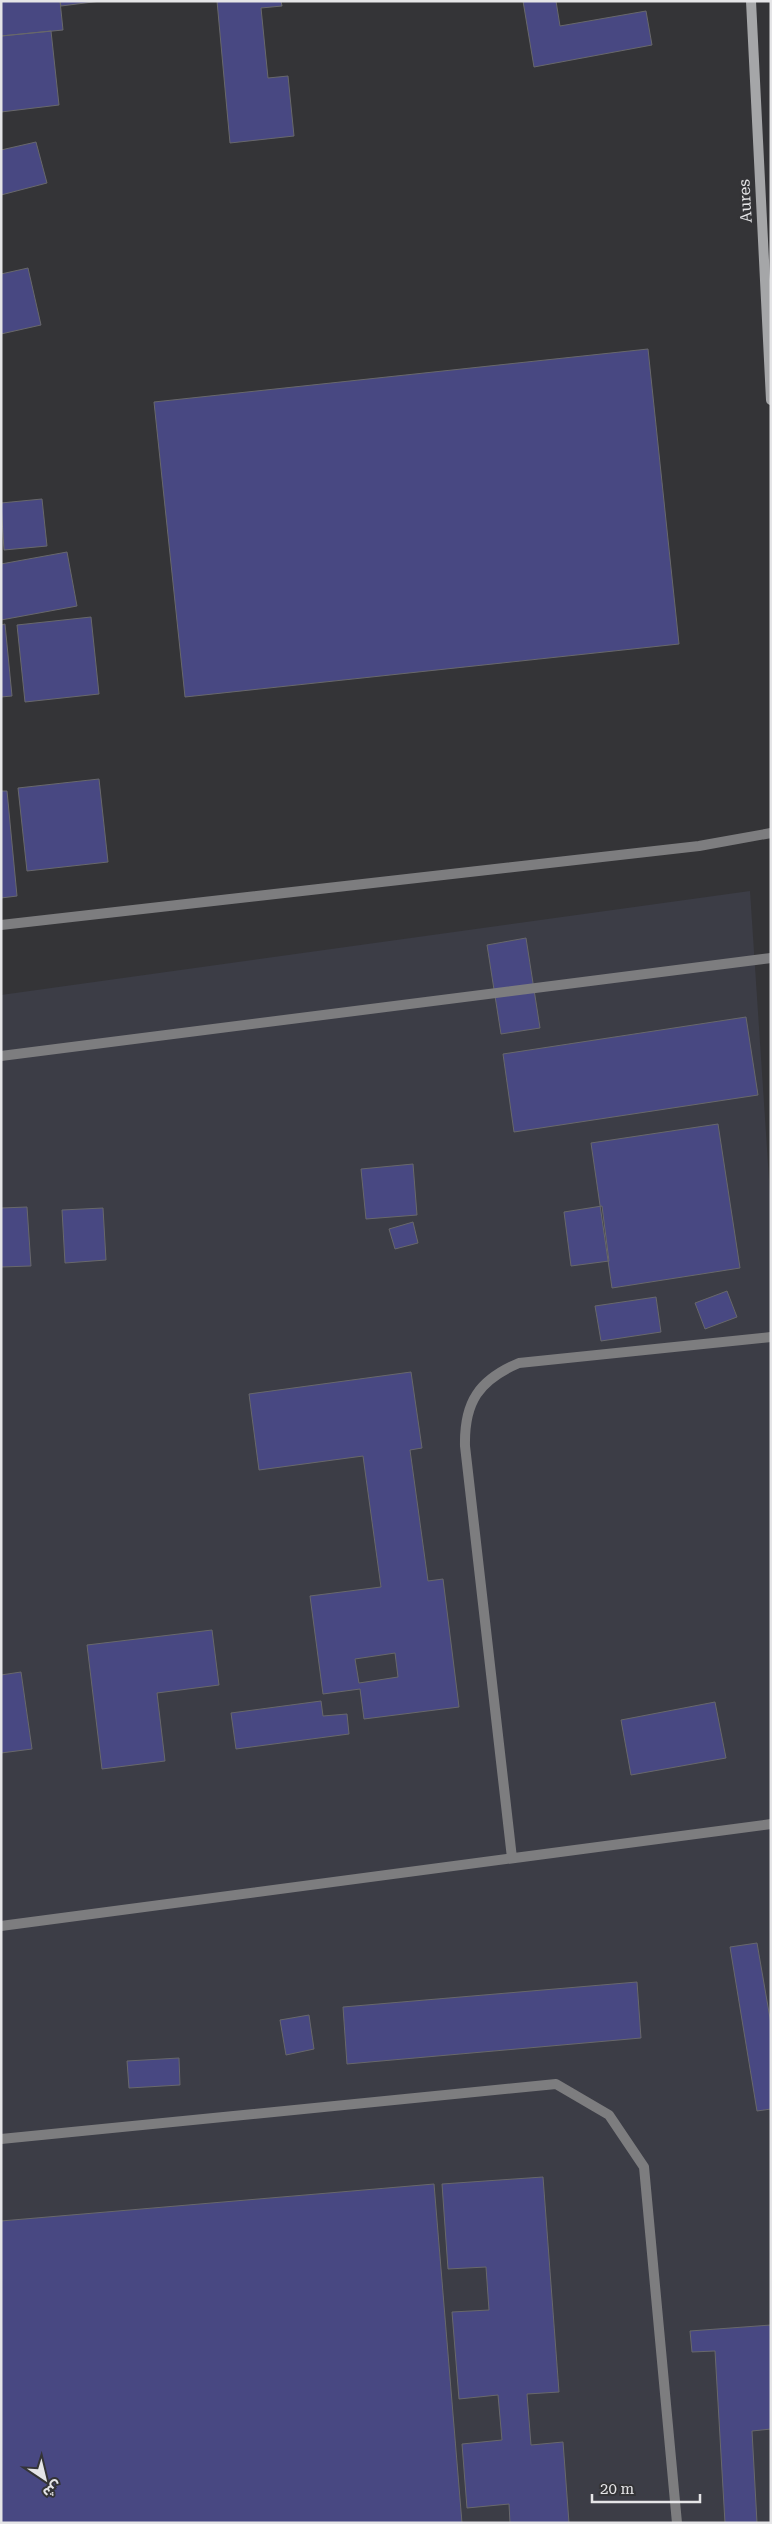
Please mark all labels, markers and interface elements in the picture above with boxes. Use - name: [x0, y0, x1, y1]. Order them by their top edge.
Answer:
- street label: Aures: [734, 178, 756, 223]
- north arrow: [20, 2454, 70, 2504]
- scale bar: [592, 2472, 700, 2504]
- text: ش: [40, 2478, 65, 2502]
- text: 20 m: [600, 2480, 635, 2498]

